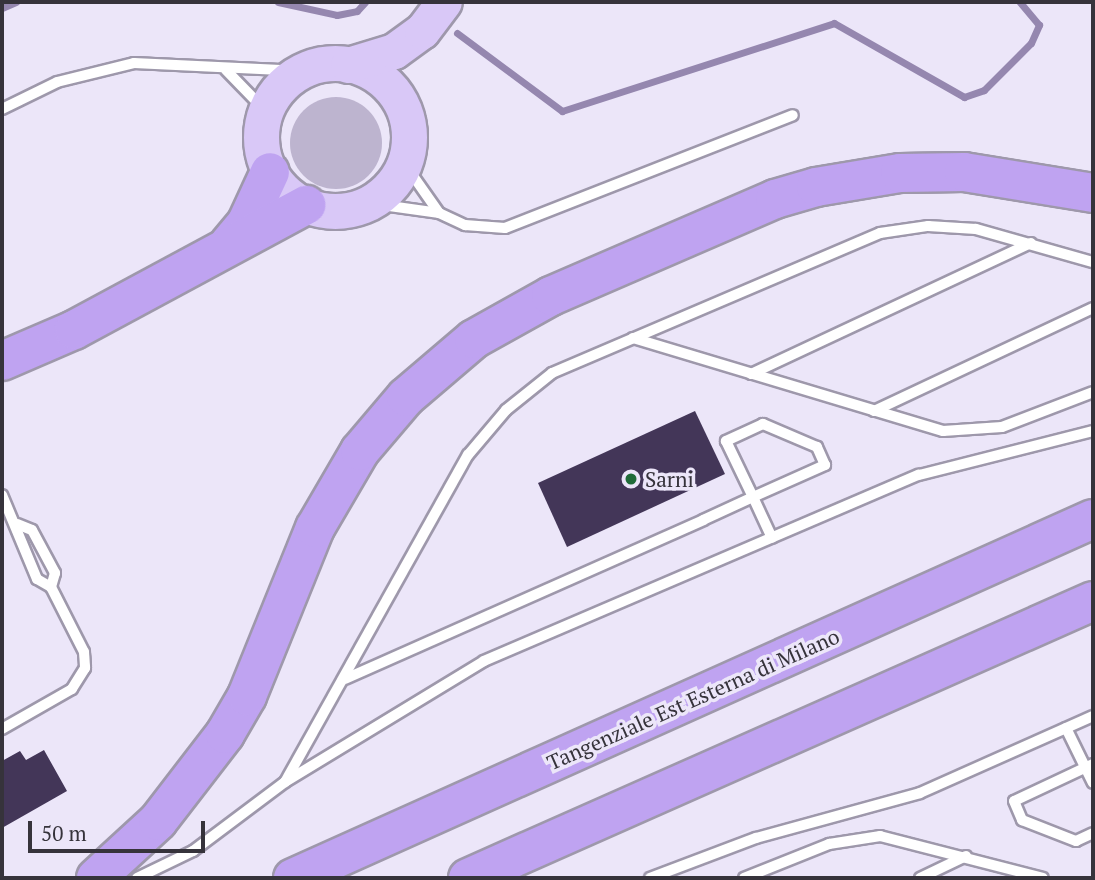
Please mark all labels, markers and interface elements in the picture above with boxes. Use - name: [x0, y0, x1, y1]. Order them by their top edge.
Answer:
- place label: Sarni: [645, 466, 694, 492]
- marker: Sarni: [623, 471, 639, 487]
- street label: Tangenziale Est Esterna di Milano: [543, 623, 843, 775]
- scale bar: [32, 806, 208, 850]
- text: 50 m: [41, 819, 87, 847]

